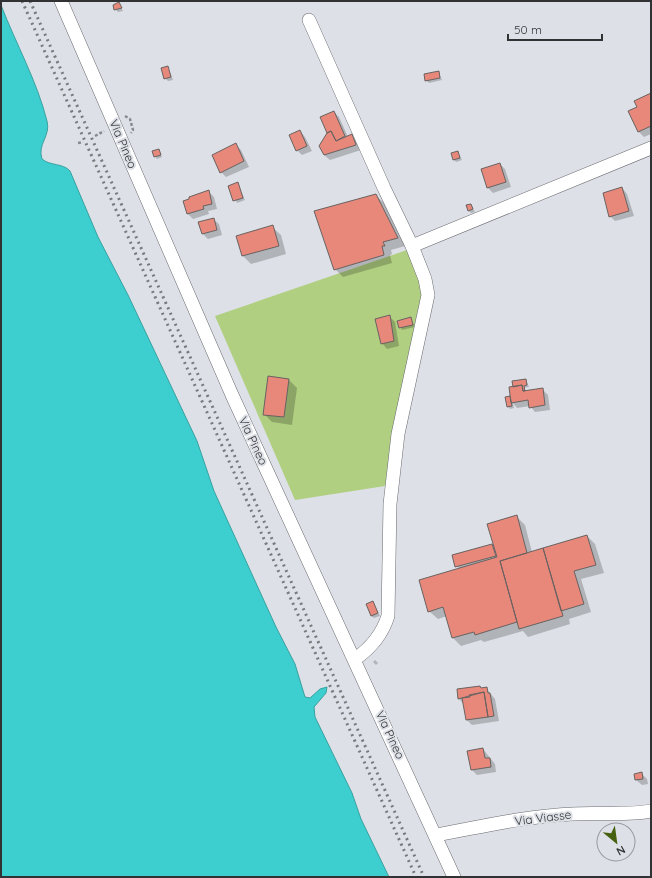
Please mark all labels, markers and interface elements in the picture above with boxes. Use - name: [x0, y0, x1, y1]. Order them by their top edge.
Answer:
- scale bar: [508, 16, 602, 42]
- text: 50 m: [514, 22, 542, 37]
- street label: Via Pineo: [106, 117, 140, 171]
- street label: Via Pineo: [236, 414, 271, 467]
- street label: Via Pineo: [373, 708, 408, 761]
- street label: Via Viasse: [514, 807, 572, 828]
- north arrow: [596, 822, 636, 862]
- text: N: [614, 843, 628, 859]

